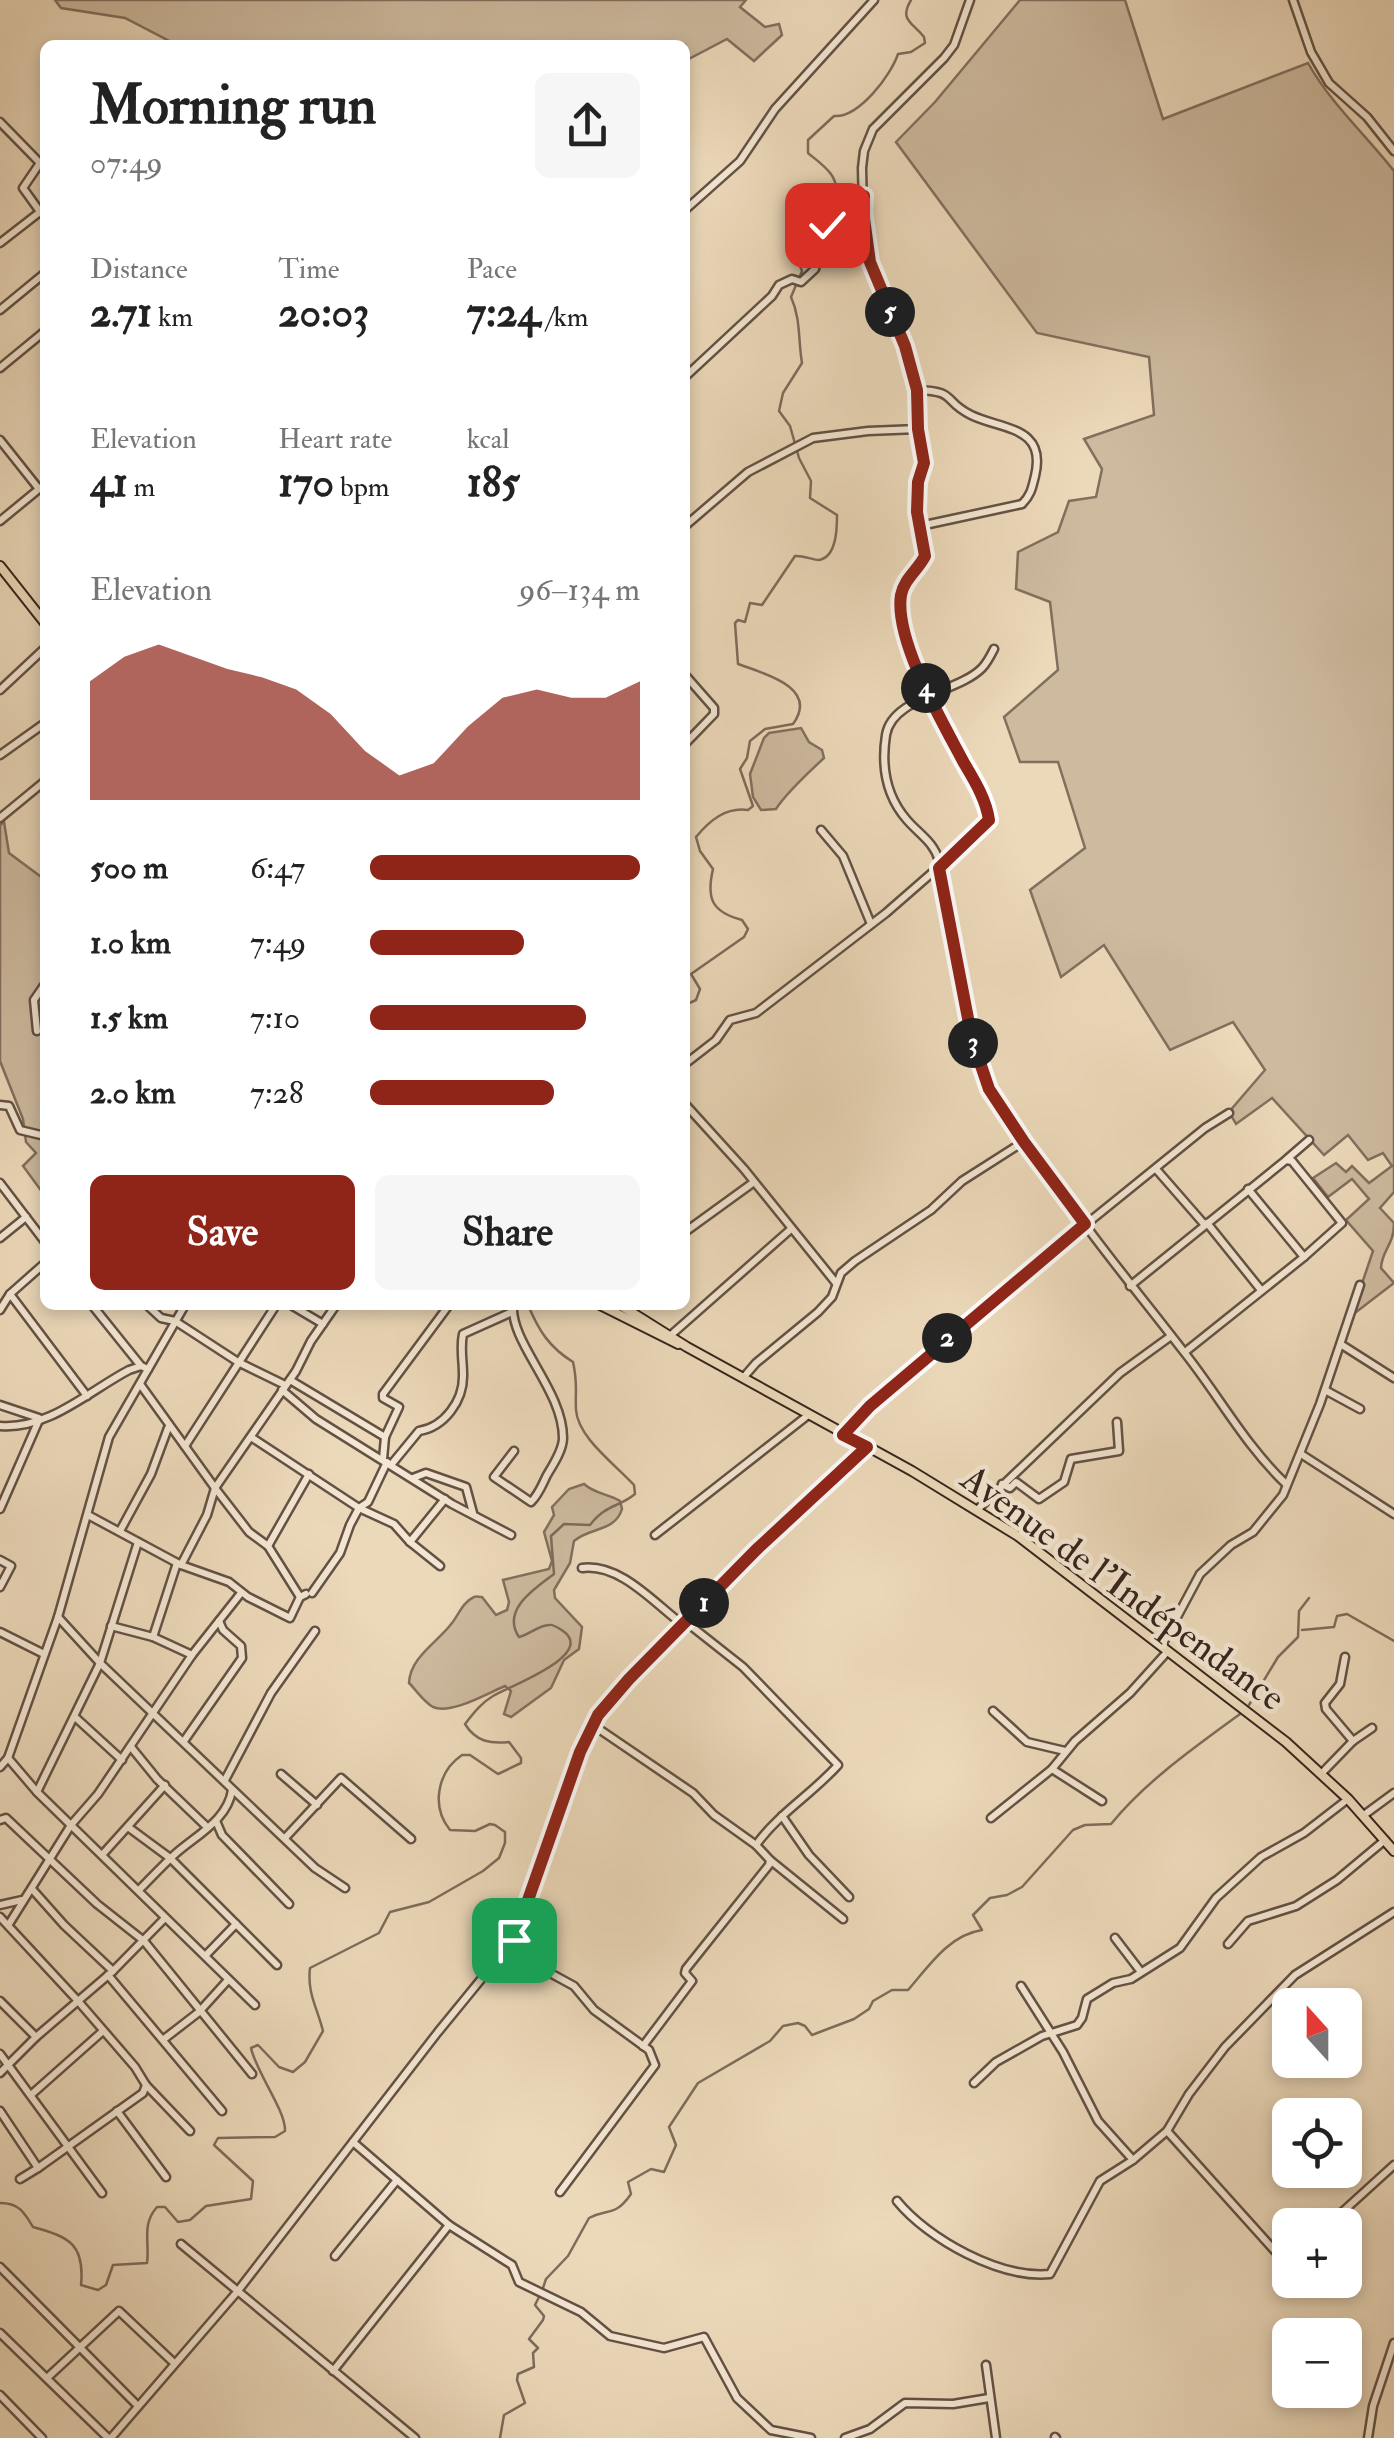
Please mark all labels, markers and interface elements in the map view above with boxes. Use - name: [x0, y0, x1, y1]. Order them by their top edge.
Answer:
- text: Morning run: [90, 71, 376, 140]
- button: share: [535, 73, 640, 178]
- text: 07:49: [90, 143, 163, 183]
- pin: [785, 183, 870, 268]
- icon: check: [800, 198, 855, 253]
- text: Distance: [90, 252, 188, 287]
- text: Time: [278, 252, 340, 287]
- text: Pace: [467, 252, 517, 287]
- text: 2.71: [90, 287, 152, 339]
- text: 20:03: [278, 287, 369, 339]
- text: 7:24: [467, 287, 540, 339]
- pin: 5: [865, 287, 915, 337]
- text: 5: [884, 294, 896, 329]
- text: km: [152, 300, 193, 335]
- text: /km: [540, 300, 588, 335]
- text: Elevation: [90, 422, 197, 457]
- text: Heart rate: [278, 422, 392, 457]
- text: kcal: [467, 422, 510, 457]
- text: 41: [90, 457, 128, 509]
- text: 170: [278, 457, 334, 509]
- text: 185: [467, 457, 520, 509]
- text: m: [128, 470, 155, 505]
- text: bpm: [334, 470, 390, 505]
- text: Elevation: [90, 570, 212, 610]
- text: 96–134 m: [519, 570, 640, 610]
- pin: 4: [901, 663, 951, 713]
- text: 4: [918, 670, 934, 705]
- text: 500 m: [90, 848, 168, 888]
- text: 6:47: [250, 848, 305, 888]
- text: 1.0 km: [90, 923, 171, 963]
- text: 7:49: [250, 923, 306, 963]
- text: 1.5 km: [90, 998, 168, 1038]
- text: 7:10: [250, 998, 300, 1038]
- pin: 3: [948, 1018, 998, 1068]
- text: 3: [968, 1025, 978, 1060]
- text: 2.0 km: [90, 1073, 176, 1113]
- text: 7:28: [250, 1073, 304, 1113]
- button: Save: [90, 1175, 355, 1290]
- button: Share: [375, 1175, 640, 1290]
- pin: 2: [922, 1313, 972, 1363]
- text: 2: [940, 1320, 954, 1355]
- street label: Avenue de l'Indépendance: [951, 1454, 1295, 1722]
- pin: 1: [679, 1578, 729, 1628]
- text: 1: [699, 1585, 709, 1620]
- pin: [472, 1898, 557, 1983]
- icon: arrive: [487, 1913, 542, 1968]
- north arrow: [1272, 1988, 1362, 2078]
- map controls: [1272, 1988, 1362, 2408]
- button: locate: [1272, 2098, 1362, 2188]
- button: +: [1272, 2208, 1362, 2298]
- button: −: [1272, 2318, 1362, 2408]

